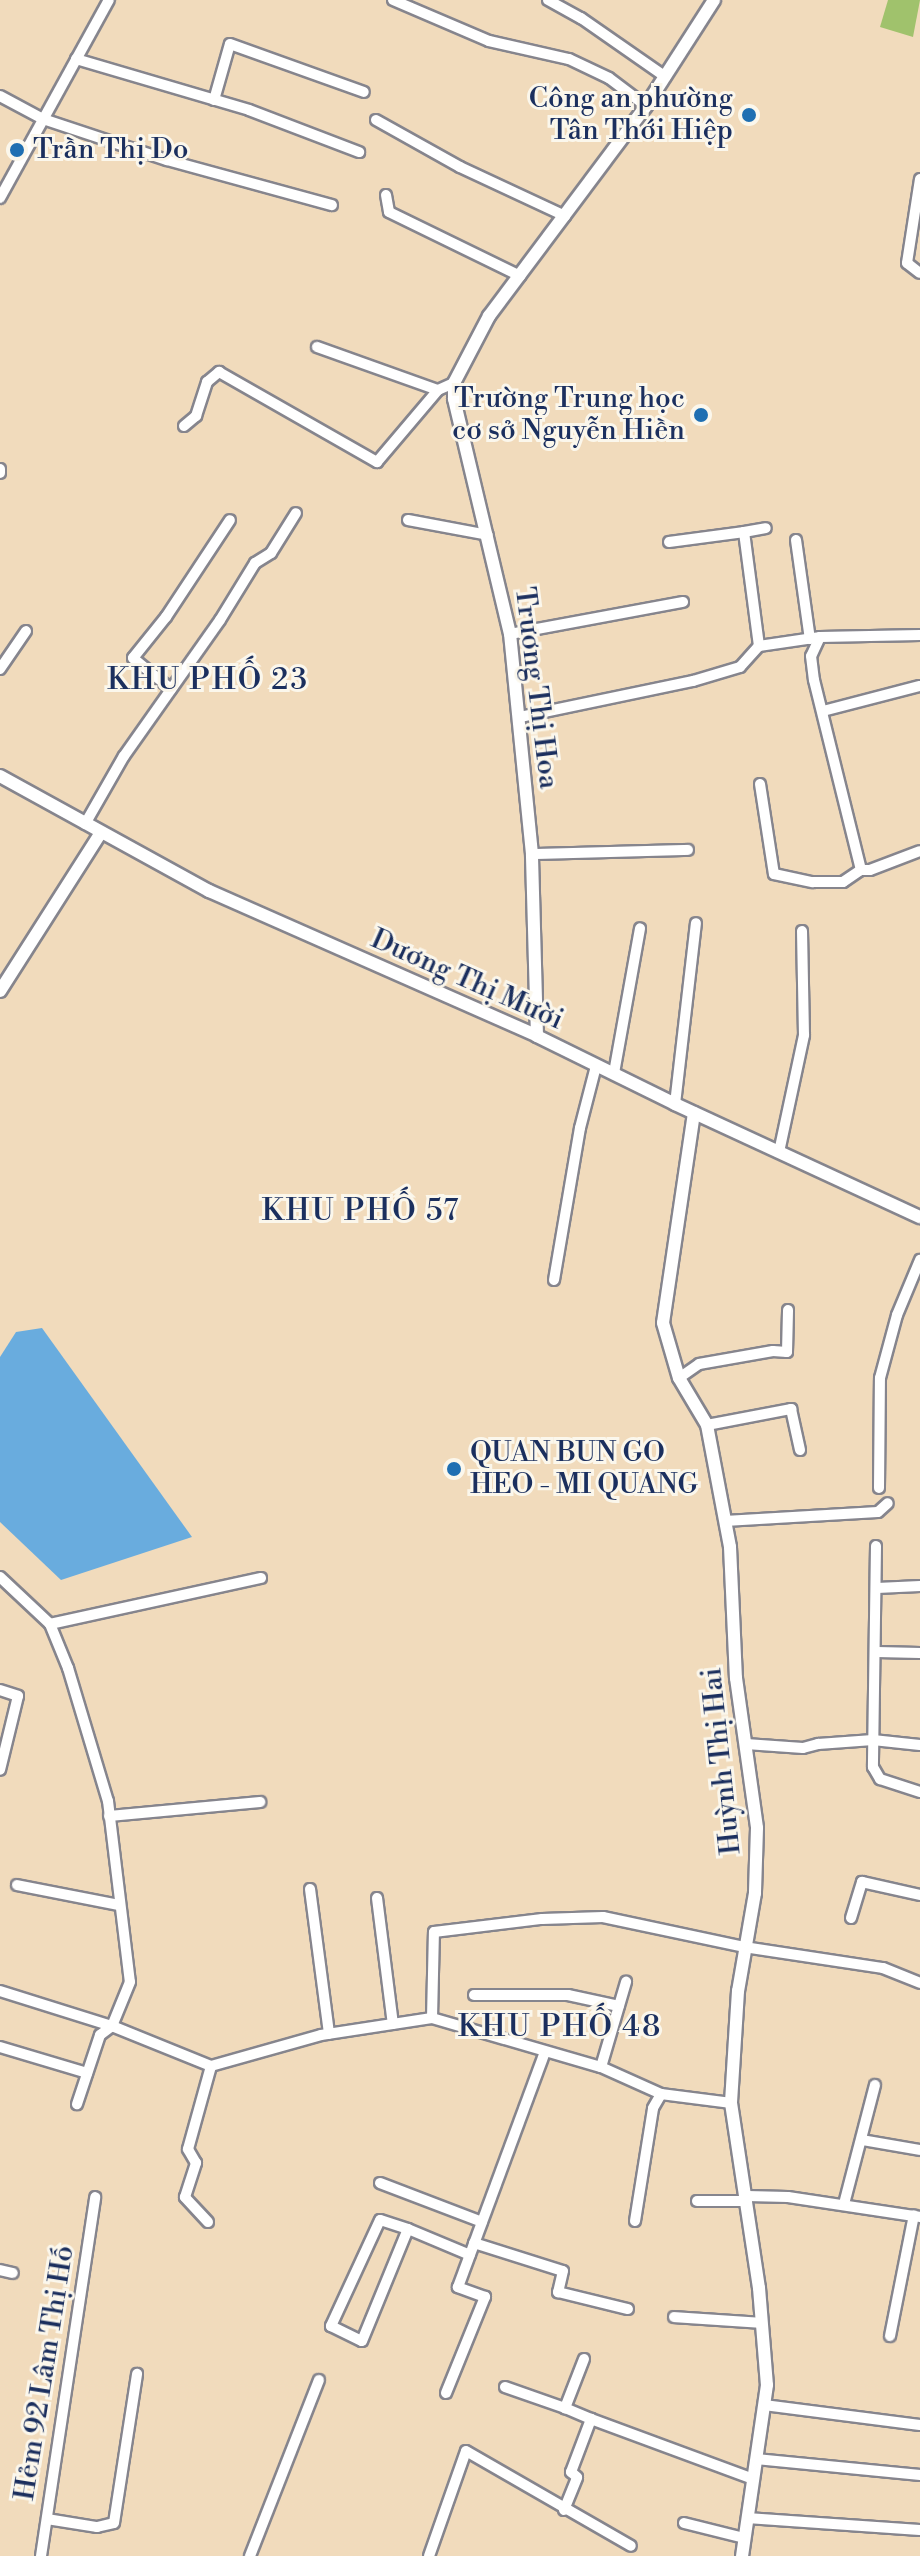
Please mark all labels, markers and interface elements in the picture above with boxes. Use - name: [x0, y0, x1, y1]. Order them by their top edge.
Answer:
- place label: Công an phường Tân Thới Hiệp: [529, 82, 733, 148]
- marker: Công an phường Tân Thới Hiệp: [740, 106, 758, 124]
- place label: Trần Thị Do: [33, 133, 188, 167]
- marker: Trần Thị Do: [8, 141, 26, 159]
- place label: Trường Trung học cơ sở Nguyễn Hiền: [452, 382, 685, 448]
- marker: Trường Trung học cơ sở Nguyễn Hiền: [692, 406, 710, 424]
- street label: Trương Thị Hoa: [507, 585, 565, 791]
- district label: KHU PHỐ 23: [107, 662, 309, 698]
- street label: Dương Thị Mười: [366, 923, 568, 1037]
- district label: KHU PHỐ 57: [262, 1193, 460, 1229]
- place label: QUAN BUN GO HEO - MI QUANG: [470, 1436, 698, 1502]
- marker: QUAN BUN GO HEO - MI QUANG: [445, 1460, 463, 1478]
- street label: Huỳnh Thị Hai: [695, 1666, 749, 1856]
- district label: KHU PHỐ 48: [458, 2009, 662, 2045]
- street label: Hẻm 92 Lâm Thị Hố: [8, 2243, 82, 2503]

